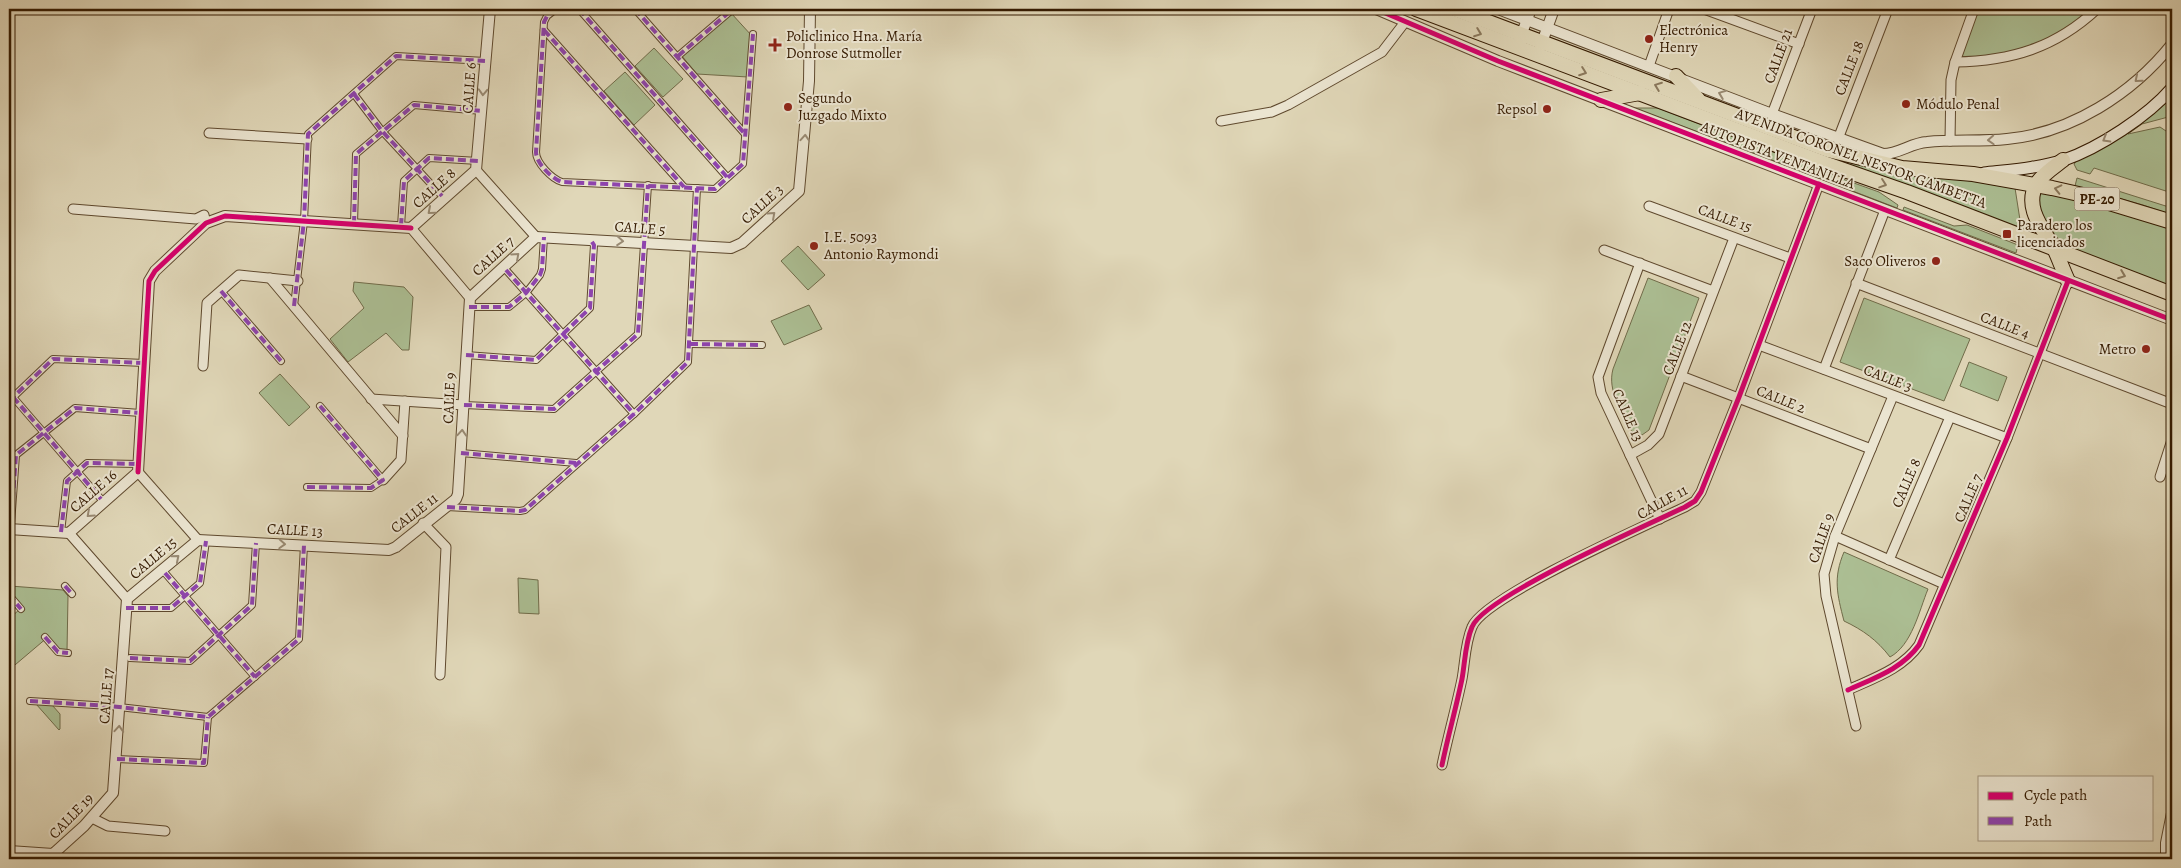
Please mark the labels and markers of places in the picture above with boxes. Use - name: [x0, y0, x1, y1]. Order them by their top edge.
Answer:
- place label: Electrónica Henry: [1659, 20, 1728, 57]
- place label: Policlinico Hna. María Donrose Sutmoller: [786, 26, 922, 63]
- marker: Electrónica Henry: [1643, 33, 1655, 45]
- marker: Policlinico Hna. María Donrose Sutmoller: [768, 38, 782, 52]
- place label: Segundo Juzgado Mixto: [798, 88, 887, 125]
- place label: Módulo Penal: [1916, 94, 2000, 114]
- marker: Módulo Penal: [1900, 98, 1912, 110]
- place label: Repsol: [1496, 99, 1537, 119]
- marker: Segundo Juzgado Mixto: [782, 101, 794, 113]
- marker: Repsol: [1541, 103, 1553, 115]
- place label: Paradero los licenciados: [2017, 215, 2093, 252]
- place label: I.E. 5093 Antonio Raymondi: [823, 227, 939, 264]
- marker: Paradero los licenciados: [2001, 228, 2013, 240]
- marker: I.E. 5093 Antonio Raymondi: [808, 240, 820, 252]
- place label: Saco Oliveros: [1844, 251, 1926, 271]
- marker: Saco Oliveros: [1930, 255, 1942, 267]
- place label: Metro: [2099, 339, 2136, 359]
- marker: Metro: [2140, 343, 2152, 355]

